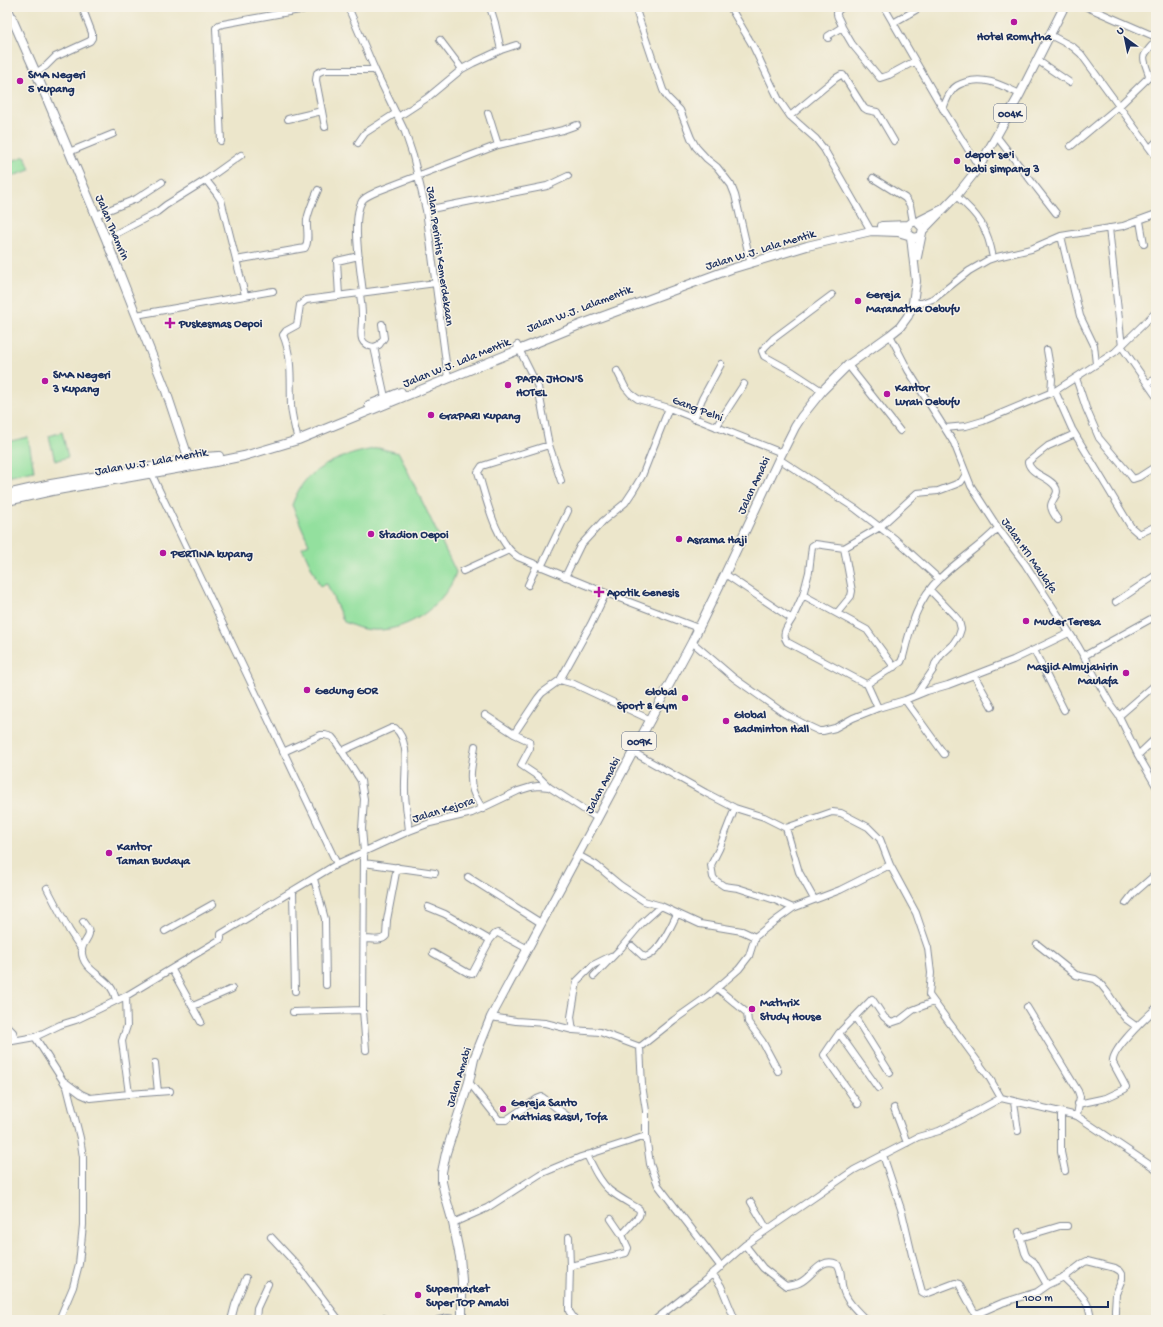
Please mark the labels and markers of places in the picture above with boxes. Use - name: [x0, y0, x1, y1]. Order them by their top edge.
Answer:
- marker: Hotel Romytha: [1009, 17, 1019, 27]
- place label: Hotel Romytha: [977, 31, 1053, 45]
- place label: SMA Negeri 5 Kupang: [28, 69, 86, 97]
- marker: SMA Negeri 5 Kupang: [15, 76, 25, 86]
- place label: depot se'i babi simpang 3: [964, 149, 1039, 177]
- marker: depot se'i babi simpang 3: [952, 156, 962, 166]
- place label: Gereja Maranatha Oebufu: [866, 289, 960, 317]
- marker: Gereja Maranatha Oebufu: [853, 296, 863, 306]
- marker: Puskesmas Oepoi: [164, 317, 176, 329]
- place label: Puskesmas Oepoi: [178, 318, 263, 332]
- place label: SMA Negeri 3 Kupang: [52, 369, 111, 397]
- place label: PAPA JHON'S HOTEL: [515, 373, 584, 401]
- marker: SMA Negeri 3 Kupang: [40, 376, 50, 386]
- marker: PAPA JHON'S HOTEL: [503, 380, 513, 390]
- place label: Kantor Lurah Oebufu: [894, 382, 960, 410]
- marker: Kantor Lurah Oebufu: [882, 389, 892, 399]
- marker: GraPARI Kupang: [426, 410, 436, 420]
- place label: GraPARI Kupang: [439, 410, 521, 424]
- marker: Stadion Oepoi: [366, 529, 376, 539]
- place label: Stadion Oepoi: [379, 529, 449, 543]
- marker: Asrama Haji: [674, 534, 684, 544]
- place label: Asrama Haji: [686, 534, 747, 548]
- marker: PERTINA kupang: [158, 548, 168, 558]
- place label: PERTINA kupang: [170, 548, 253, 562]
- marker: Apotik Genesis: [594, 587, 604, 597]
- place label: Apotik Genesis: [606, 587, 680, 601]
- marker: Muder Teresa: [1021, 616, 1031, 626]
- place label: Muder Teresa: [1034, 616, 1102, 630]
- place label: Masjid Almujahirin Maulafa: [1027, 661, 1119, 689]
- marker: Masjid Almujahirin Maulafa: [1121, 668, 1131, 678]
- marker: Gedung GOR: [302, 685, 312, 695]
- place label: Gedung GOR: [315, 685, 379, 699]
- place label: Global Sport & Gym: [617, 686, 677, 714]
- marker: Global Sport & Gym: [680, 693, 690, 703]
- place label: Global Badminton Hall: [733, 709, 809, 737]
- marker: Global Badminton Hall: [721, 716, 731, 726]
- place label: Kantor Taman Budaya: [116, 841, 191, 869]
- marker: Kantor Taman Budaya: [104, 848, 114, 858]
- place label: Mathrix Study House: [760, 997, 822, 1025]
- marker: Mathrix Study House: [747, 1004, 757, 1014]
- place label: Gereja Santo Mathias Rasul, Tofa: [511, 1097, 609, 1125]
- marker: Gereja Santo Mathias Rasul, Tofa: [498, 1104, 508, 1114]
- place label: Supermarket Super TOP Amabi: [426, 1283, 509, 1311]
- marker: Supermarket Super TOP Amabi: [413, 1290, 423, 1300]

